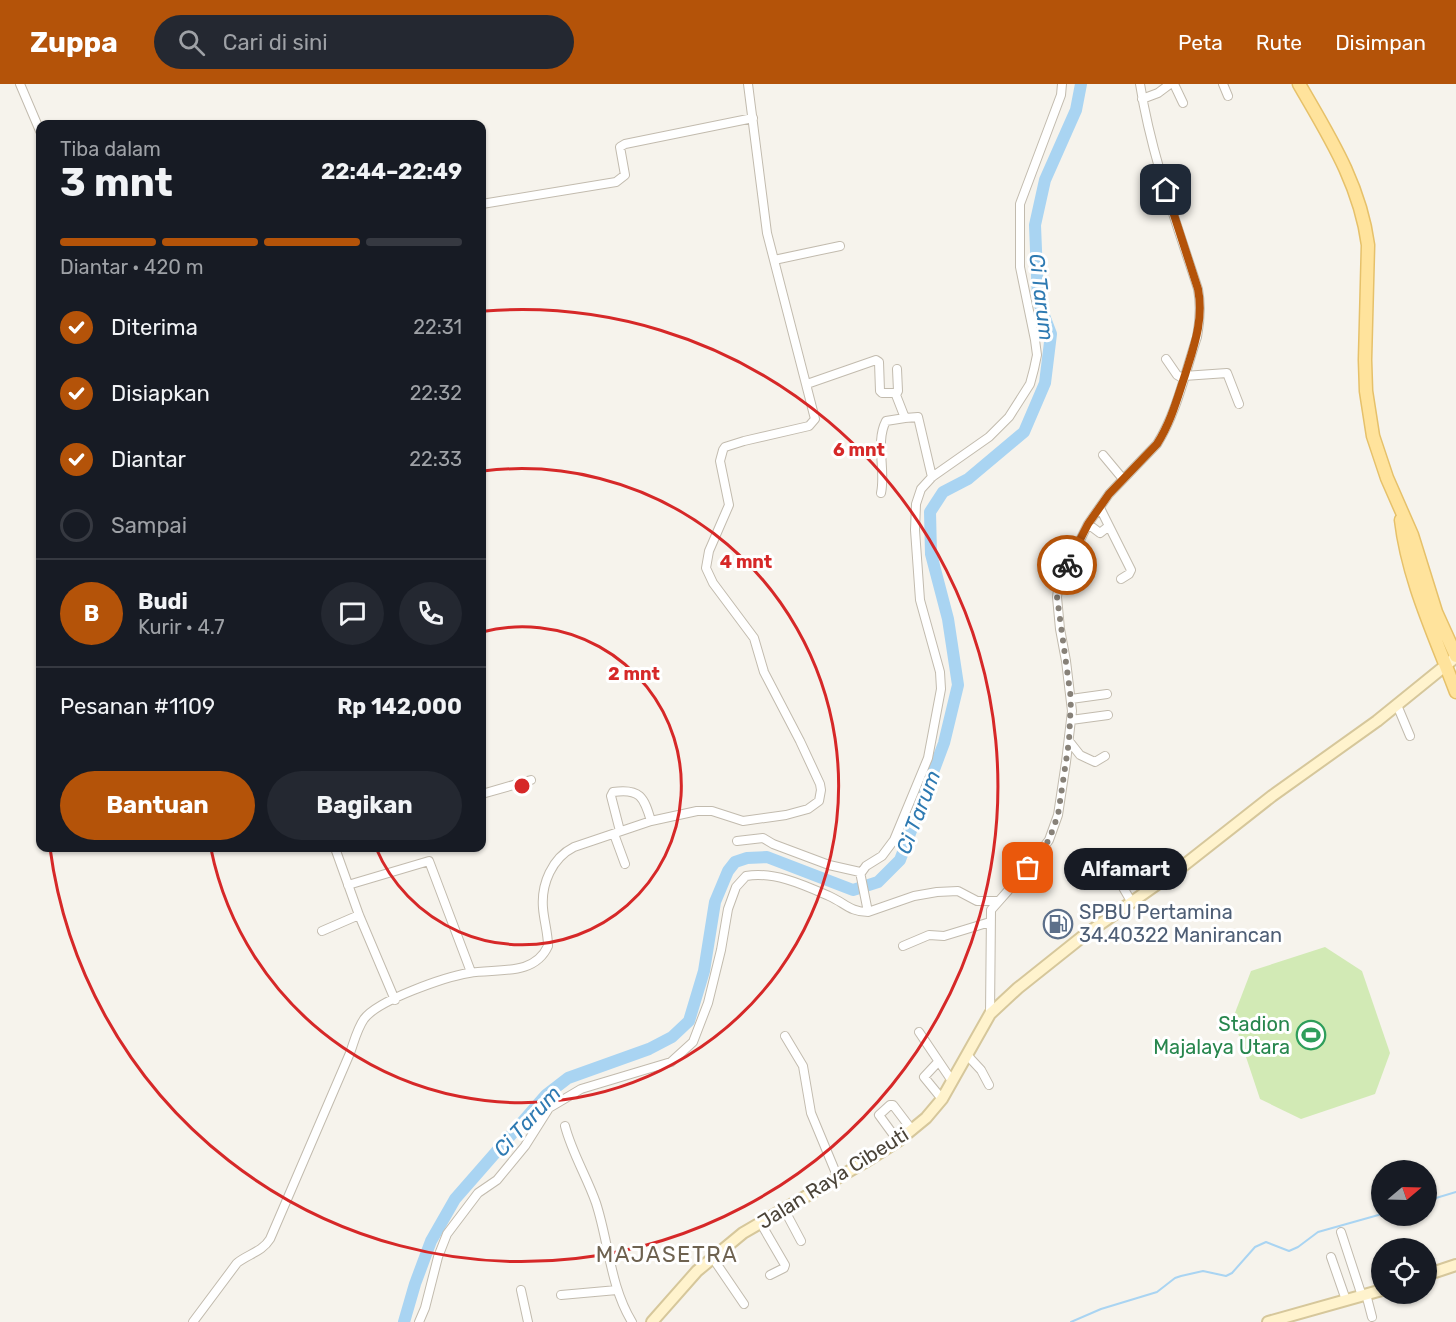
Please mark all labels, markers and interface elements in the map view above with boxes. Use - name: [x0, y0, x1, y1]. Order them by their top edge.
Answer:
- search box: [154, 15, 574, 69]
- text: Zuppa: [30, 26, 118, 59]
- icon: search: [175, 26, 208, 59]
- text: Cari di sini: [223, 29, 328, 56]
- text: Peta: [1178, 30, 1223, 55]
- text: Rute: [1256, 30, 1302, 55]
- text: Disimpan: [1335, 30, 1426, 55]
- text: Tiba dalam: [60, 137, 161, 161]
- text: 22:44–22:49: [321, 158, 462, 185]
- text: 3 mnt: [60, 160, 173, 206]
- pin: [1140, 164, 1191, 215]
- icon: home: [1149, 173, 1182, 206]
- water label: Ci Tarum: [1024, 252, 1060, 342]
- text: Diantar · 420 m: [60, 255, 204, 279]
- icon: check: [60, 311, 93, 344]
- text: Diterima: [111, 314, 198, 341]
- text: 22:31: [413, 315, 462, 339]
- icon: check: [60, 377, 93, 410]
- text: Disiapkan: [111, 380, 210, 407]
- text: 22:32: [410, 381, 462, 405]
- text: 6 mnt: [833, 439, 885, 461]
- icon: check: [60, 443, 93, 476]
- text: Diantar: [111, 446, 186, 473]
- text: 22:33: [409, 447, 462, 471]
- text: Sampai: [111, 512, 187, 539]
- courier: [1037, 535, 1097, 595]
- icon: bike: [1051, 549, 1084, 582]
- text: 4 mnt: [720, 551, 772, 573]
- button: chat: [321, 582, 384, 645]
- button: phone: [399, 582, 462, 645]
- text: Budi: [138, 588, 188, 615]
- text: B: [84, 600, 99, 627]
- text: Kurir · 4.7: [138, 615, 224, 639]
- text: 2 mnt: [608, 663, 660, 685]
- text: Pesanan #1109: [60, 693, 215, 720]
- text: Rp 142,000: [337, 693, 462, 720]
- water label: Ci Tarum: [891, 767, 945, 857]
- button: Bantuan: [60, 771, 255, 840]
- button: Bagikan: [267, 771, 462, 840]
- centre of rings: [512, 776, 532, 796]
- pin: [1002, 842, 1053, 893]
- callout: Alfamart: [1064, 847, 1187, 889]
- icon: bag: [1011, 851, 1044, 884]
- text: Alfamart: [1081, 857, 1170, 881]
- place label: SPBU Pertamina 34.40322 Manirancan: [1079, 900, 1282, 947]
- fuel station icon: SPBU Pertamina 34.40322 Manirancan: [1042, 908, 1074, 940]
- place label: Stadion Majalaya Utara: [1153, 1012, 1290, 1059]
- sports icon: Stadion Majalaya Utara: [1295, 1019, 1327, 1051]
- water label: Ci Tarum: [488, 1081, 566, 1161]
- street label: Jalan Raya Cibeuti: [753, 1122, 913, 1234]
- north arrow: [1371, 1160, 1437, 1226]
- map controls: [1371, 1160, 1437, 1304]
- button: locate: [1371, 1238, 1437, 1304]
- district label: MAJASETRA: [596, 1241, 738, 1268]

